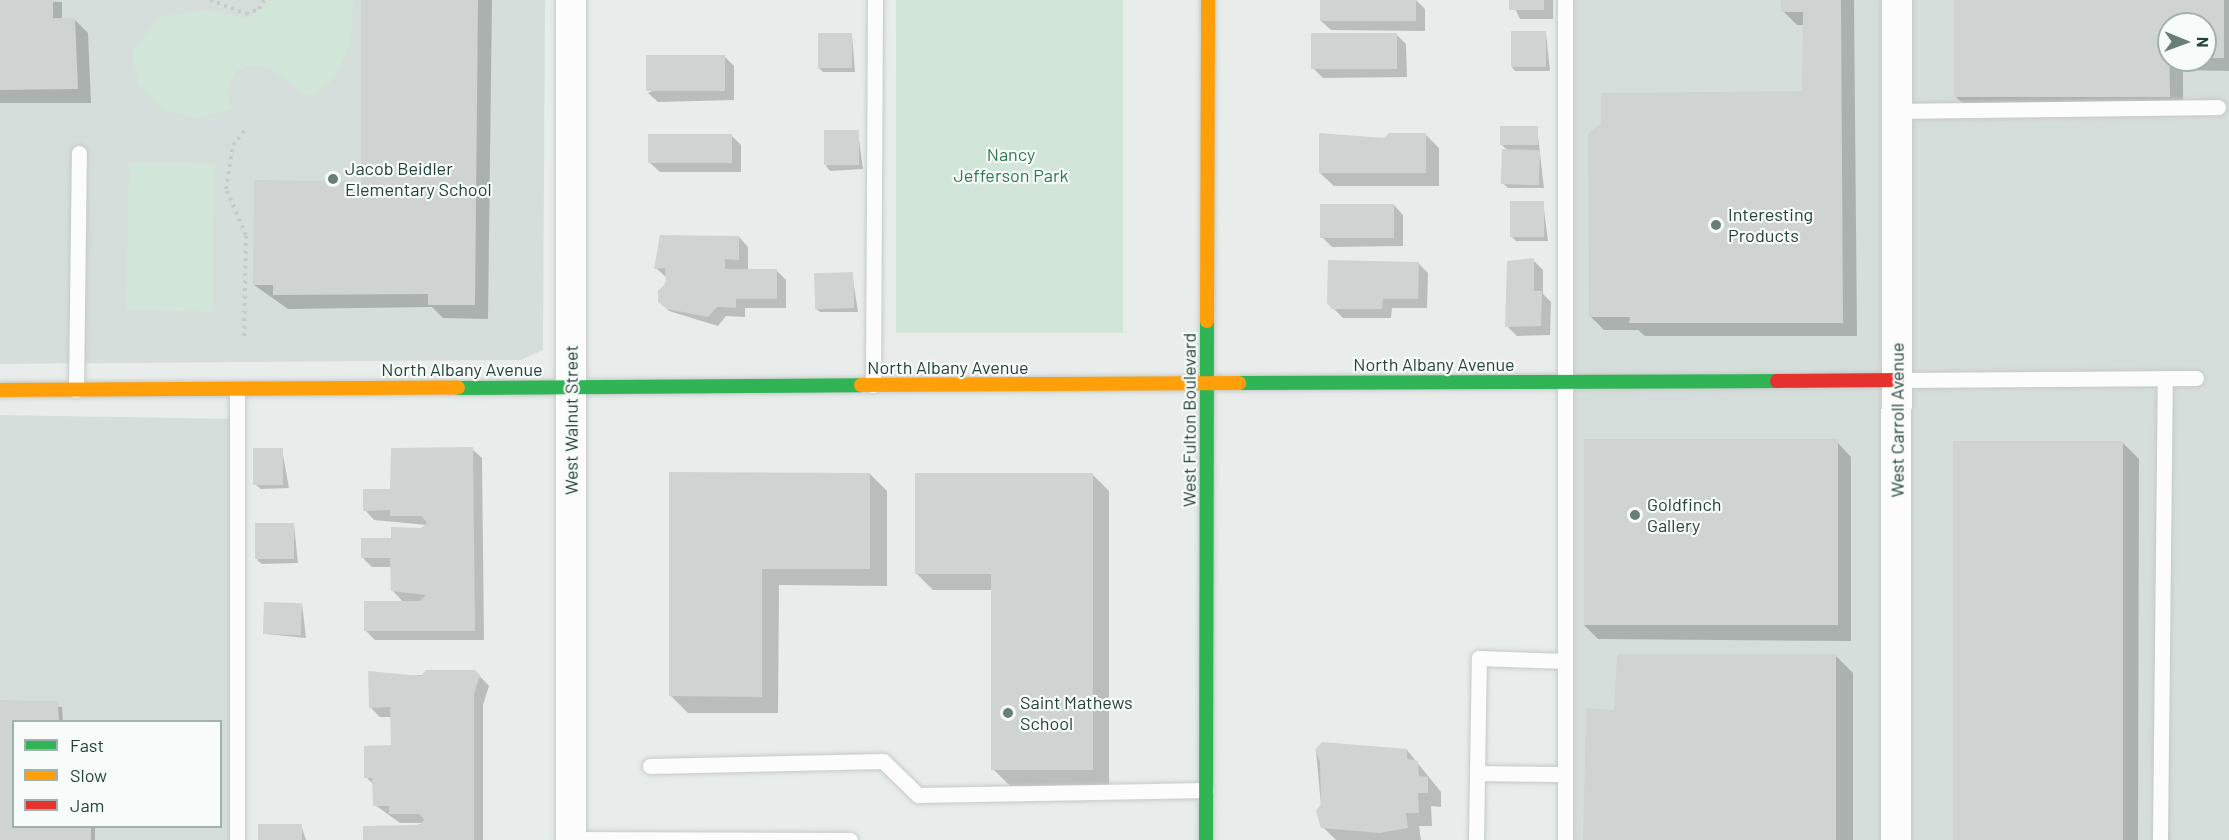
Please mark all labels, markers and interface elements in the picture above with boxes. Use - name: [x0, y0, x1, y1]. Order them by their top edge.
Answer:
- north arrow: [2157, 12, 2217, 72]
- text: N: [2194, 37, 2213, 48]
- park label: Nancy Jefferson Park: [953, 144, 1069, 186]
- place label: Jacob Beidler Elementary School: [345, 158, 492, 201]
- marker: Jacob Beidler Elementary School: [326, 172, 340, 186]
- place label: Interesting Products: [1728, 204, 1813, 246]
- marker: Interesting Products: [1709, 218, 1723, 232]
- street label: West Fulton Boulevard: [1178, 333, 1200, 507]
- street label: West Carroll Avenue: [1886, 342, 1908, 498]
- street label: West Walnut Street: [560, 345, 582, 495]
- street label: North Albany Avenue: [1353, 353, 1515, 375]
- street label: North Albany Avenue: [867, 356, 1029, 378]
- street label: North Albany Avenue: [381, 358, 543, 380]
- place label: Goldfinch Gallery: [1647, 494, 1721, 536]
- marker: Goldfinch Gallery: [1628, 508, 1642, 522]
- place label: Saint Mathews School: [1020, 692, 1133, 734]
- marker: Saint Mathews School: [1001, 706, 1015, 720]
- legend: [12, 720, 222, 828]
- text: Fast: [70, 734, 104, 756]
- text: Slow: [70, 764, 107, 786]
- text: Jam: [70, 794, 104, 816]

